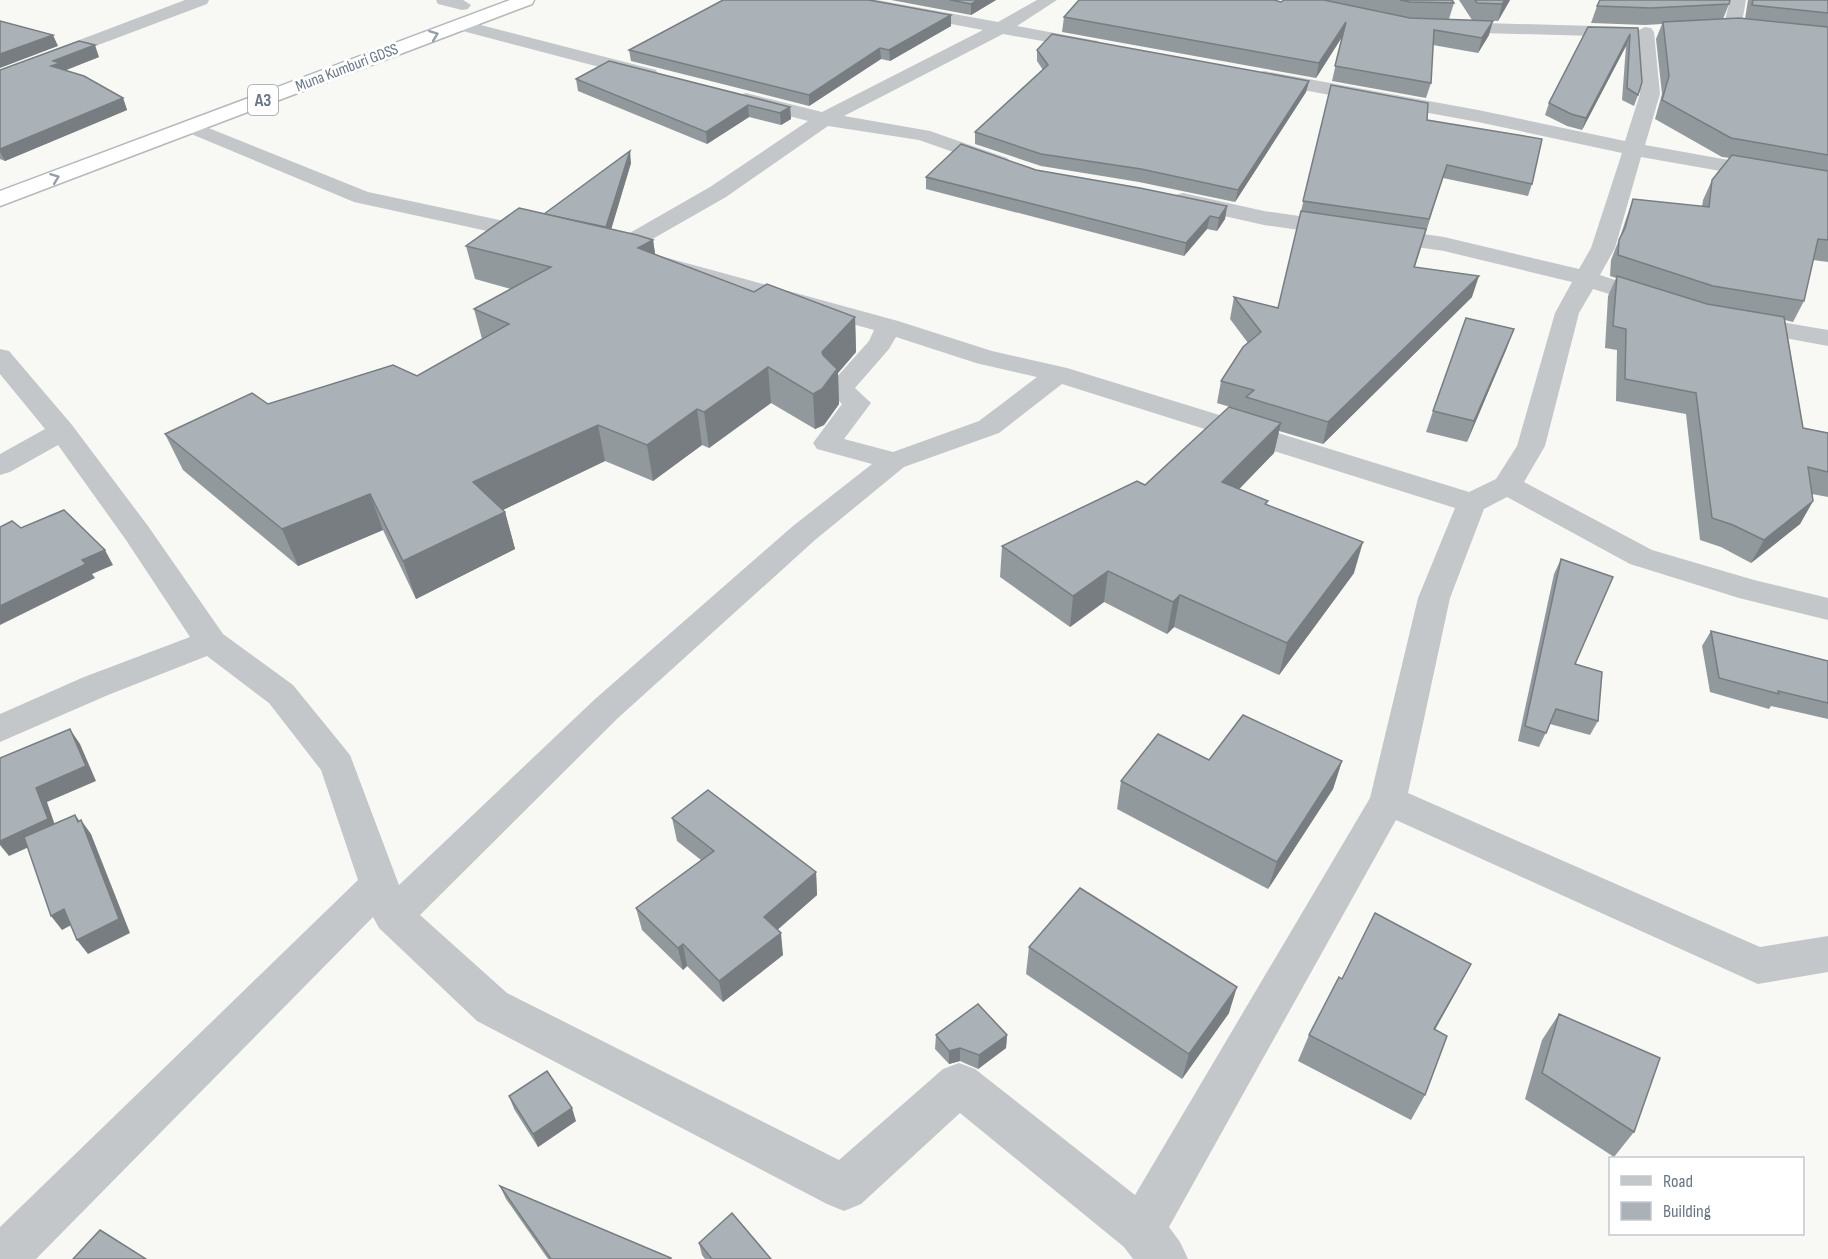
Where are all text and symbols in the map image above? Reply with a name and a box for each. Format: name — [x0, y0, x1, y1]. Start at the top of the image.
one-way arrow — [427, 30, 438, 42]
street label: Muna Kumburi GDSS — [293, 40, 401, 96]
road number: A3 — [248, 85, 278, 115]
one-way arrow — [49, 173, 60, 186]
legend — [1609, 1157, 1804, 1235]
text: Road — [1663, 1171, 1693, 1192]
text: Building — [1663, 1201, 1711, 1222]

